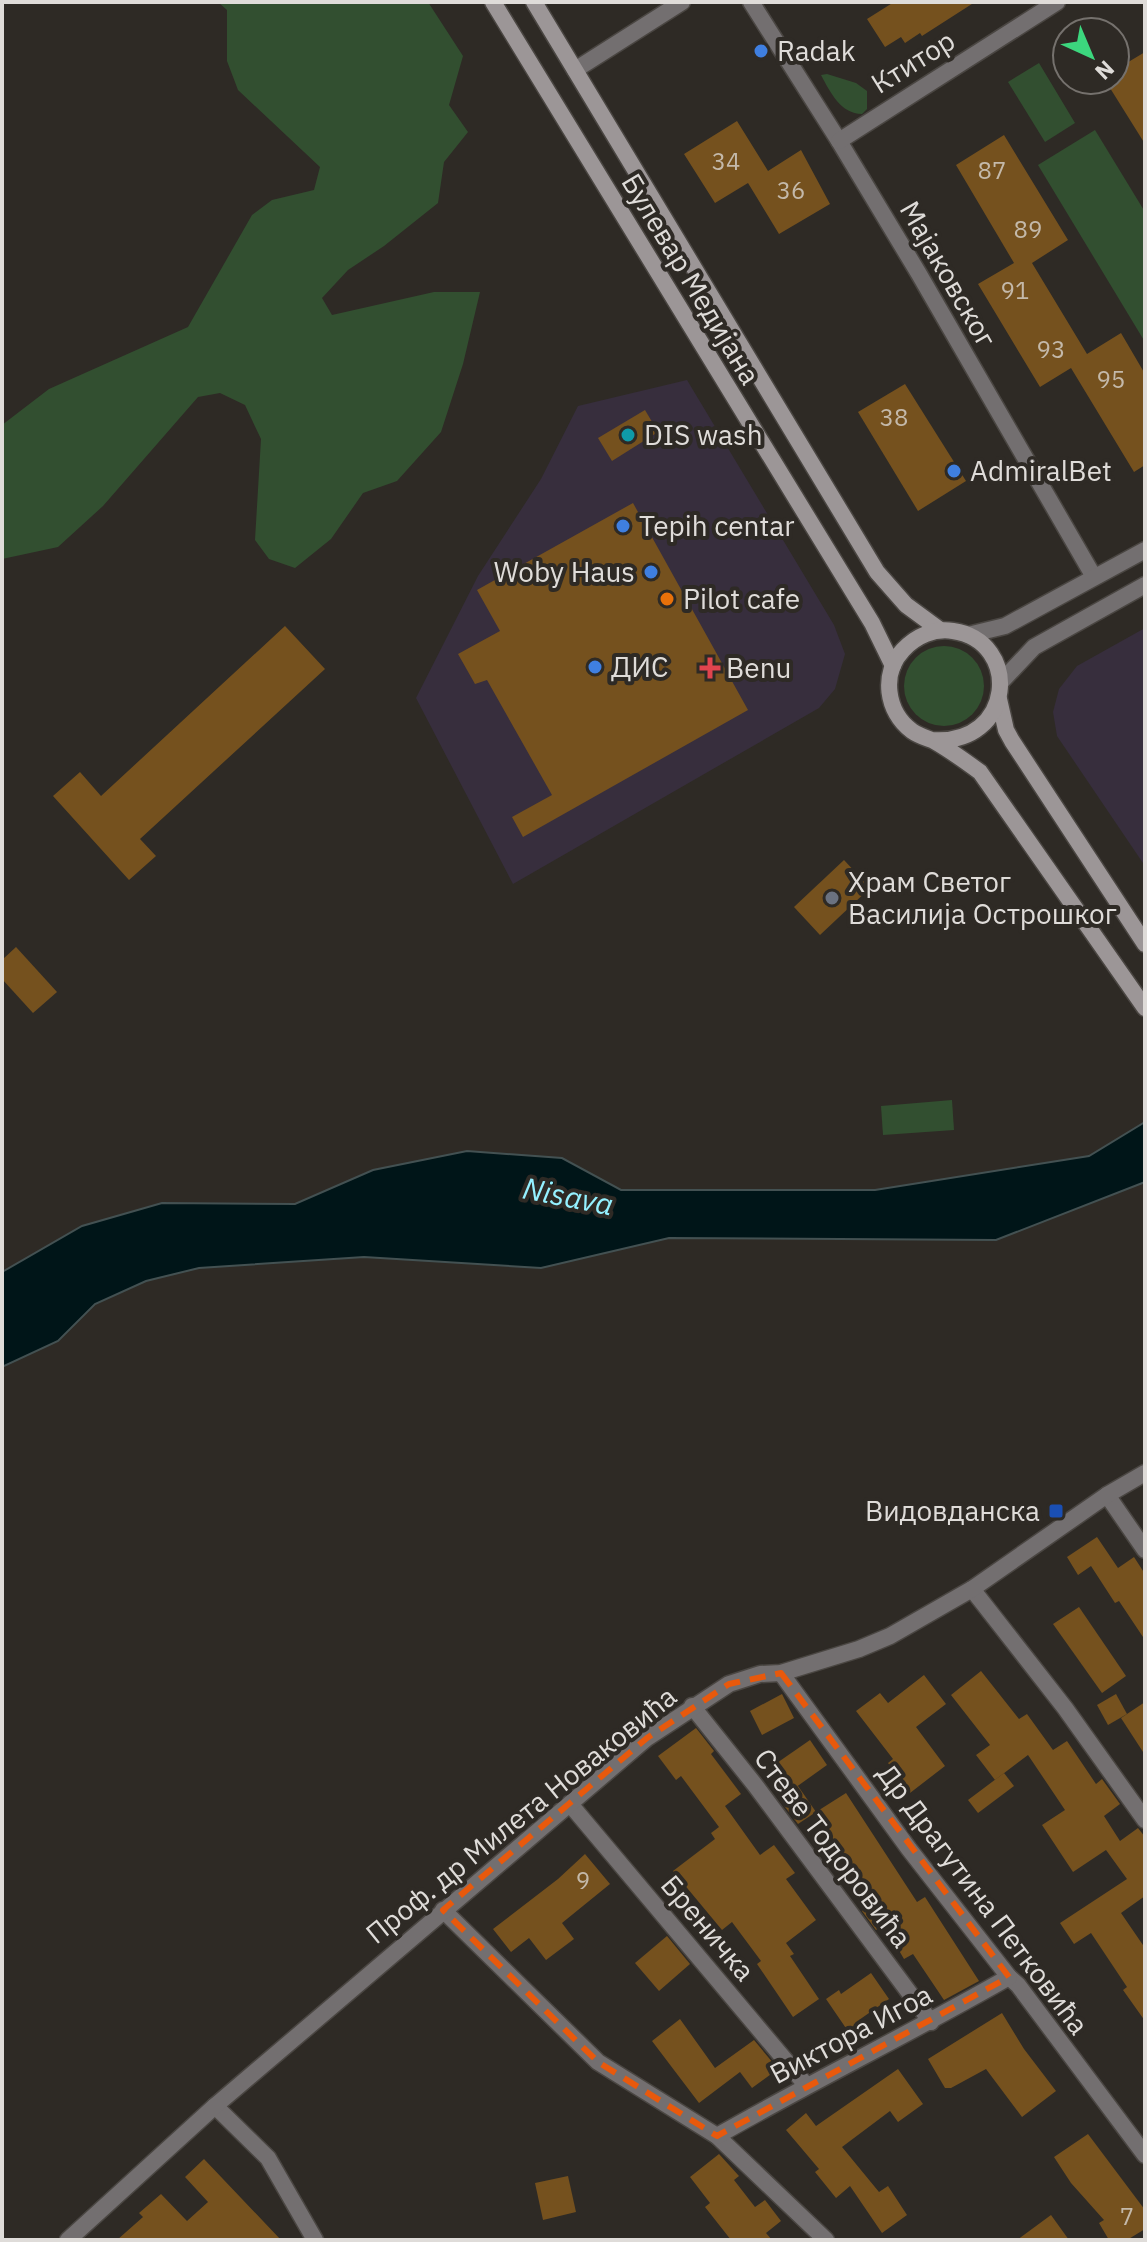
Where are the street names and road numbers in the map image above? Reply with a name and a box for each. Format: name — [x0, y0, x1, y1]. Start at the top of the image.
street label: Ктитор — [864, 22, 962, 102]
street label: Булевар Медијана — [614, 166, 769, 391]
street label: Мајаковског — [892, 194, 1005, 353]
street label: Проф. др Милета Новаковића — [358, 1678, 684, 1952]
street label: Стеве Тодоровића — [746, 1741, 921, 1955]
street label: Др Драгутина Петковића — [869, 1756, 1098, 2042]
street label: Бреничка — [653, 1867, 764, 1988]
street label: Виктора Игоа — [763, 1975, 938, 2092]

